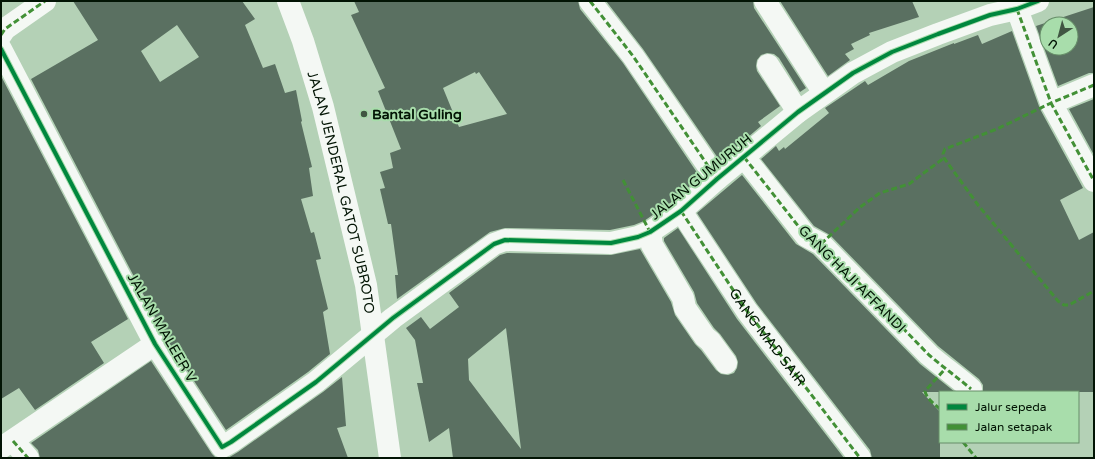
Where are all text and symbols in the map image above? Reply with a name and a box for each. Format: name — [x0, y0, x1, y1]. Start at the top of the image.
north arrow — [1039, 16, 1079, 56]
text: U — [1046, 36, 1061, 51]
street label: JALAN JENDERAL GATOT SUBROTO — [304, 69, 378, 315]
place label: Bantal Guling — [372, 106, 462, 123]
marker: Bantal Guling — [359, 109, 369, 119]
street label: JALAN GUMURUH — [646, 131, 756, 223]
street label: GANG HAJI AFFANDI — [795, 222, 909, 336]
street label: JALAN MALEER V — [124, 270, 200, 386]
street label: GANG MAD SAIR — [726, 285, 810, 389]
legend — [939, 391, 1079, 443]
text: Jalur sepeda — [975, 400, 1047, 414]
text: Jalan setapak — [975, 420, 1053, 434]

